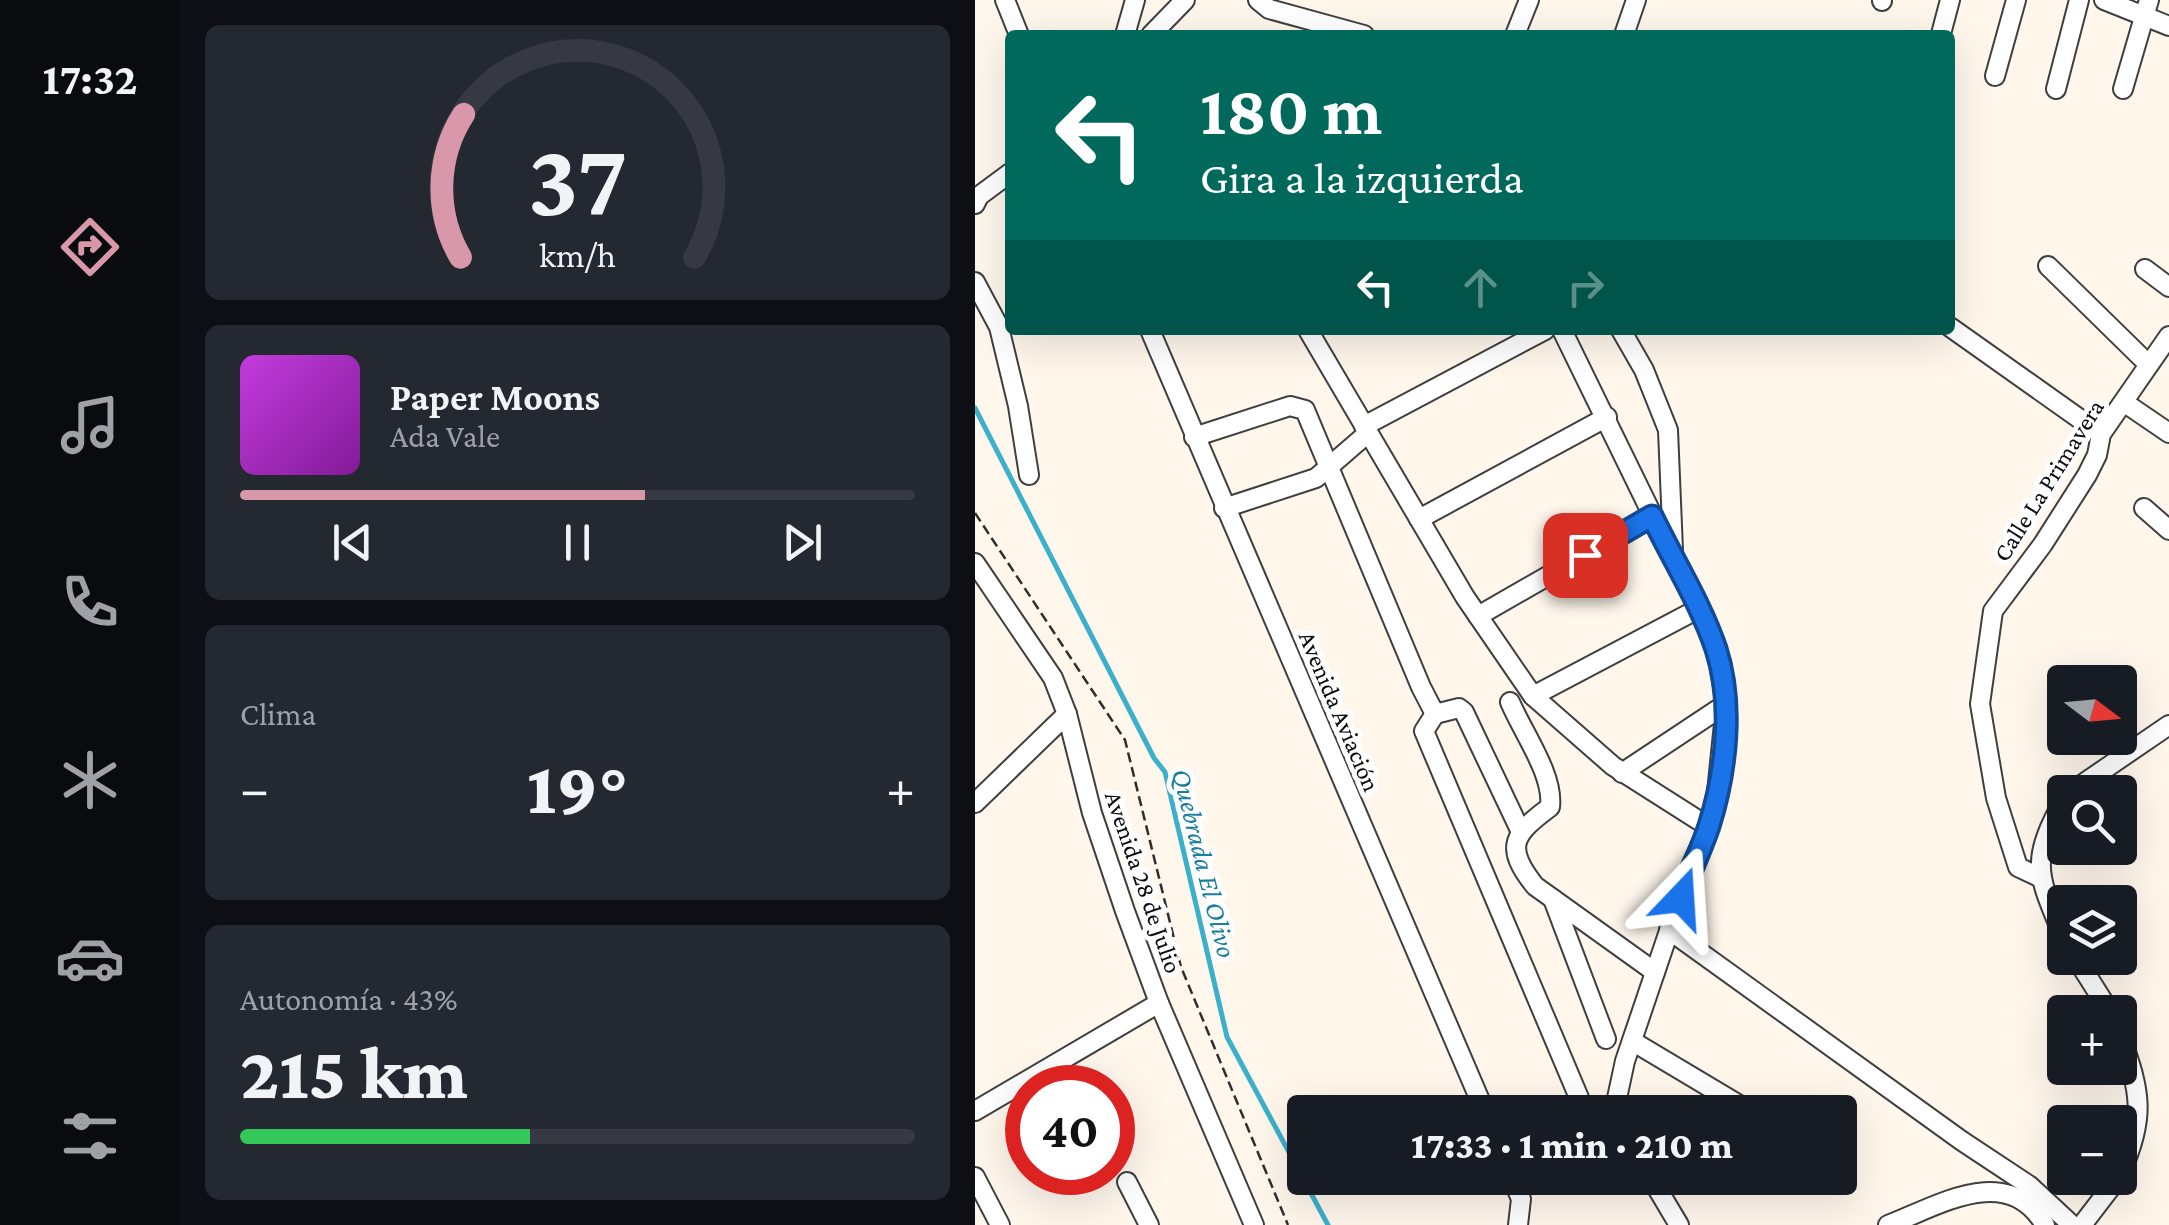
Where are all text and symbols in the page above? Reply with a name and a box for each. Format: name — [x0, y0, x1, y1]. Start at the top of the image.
text: 17:32 — [43, 54, 137, 104]
icon: left — [1035, 70, 1165, 200]
text: 180 m — [1200, 71, 1382, 149]
text: 37 — [528, 122, 627, 237]
text: Gira a la izquierda — [1200, 153, 1524, 203]
icon: directions — [55, 212, 125, 282]
text: km/h — [539, 235, 616, 275]
icon: left — [1348, 260, 1403, 315]
icon: ahead — [1453, 260, 1508, 315]
icon: right — [1558, 260, 1613, 315]
text: Paper Moons — [390, 376, 600, 418]
icon: music — [55, 390, 125, 460]
street label: Calle La Primavera — [1988, 394, 2109, 566]
text: Ada Vale — [390, 418, 500, 454]
pin — [1543, 513, 1628, 598]
icon: previous — [325, 515, 380, 570]
icon: pause — [550, 515, 605, 570]
icon: next — [775, 515, 830, 570]
icon: arrive — [1558, 528, 1613, 583]
icon: phone — [55, 567, 125, 637]
street label: Avenida Aviación — [1294, 627, 1385, 795]
north arrow — [2047, 665, 2137, 755]
map controls — [2047, 665, 2137, 1195]
text: Clima — [240, 696, 316, 732]
icon: climate — [55, 745, 125, 815]
text: 19° — [527, 746, 628, 829]
text: − — [240, 758, 269, 819]
text: + — [886, 758, 915, 819]
water label: Quebrada El Olivo — [1166, 765, 1243, 961]
button: search — [2047, 775, 2137, 865]
street label: Avenida 28 de Julio — [1099, 788, 1187, 977]
position arrow — [1629, 846, 1733, 950]
button: layers — [2047, 885, 2137, 975]
icon: car — [55, 923, 125, 993]
text: Autonomía · 43% — [240, 981, 458, 1017]
button: + — [2047, 995, 2137, 1085]
text: 215 km — [240, 1031, 468, 1114]
speed limit sign: 40 — [1005, 1065, 1135, 1195]
icon: filters — [55, 1101, 125, 1171]
button: − — [2047, 1105, 2137, 1195]
text: 17:33 · 1 min · 210 m — [1411, 1124, 1733, 1166]

